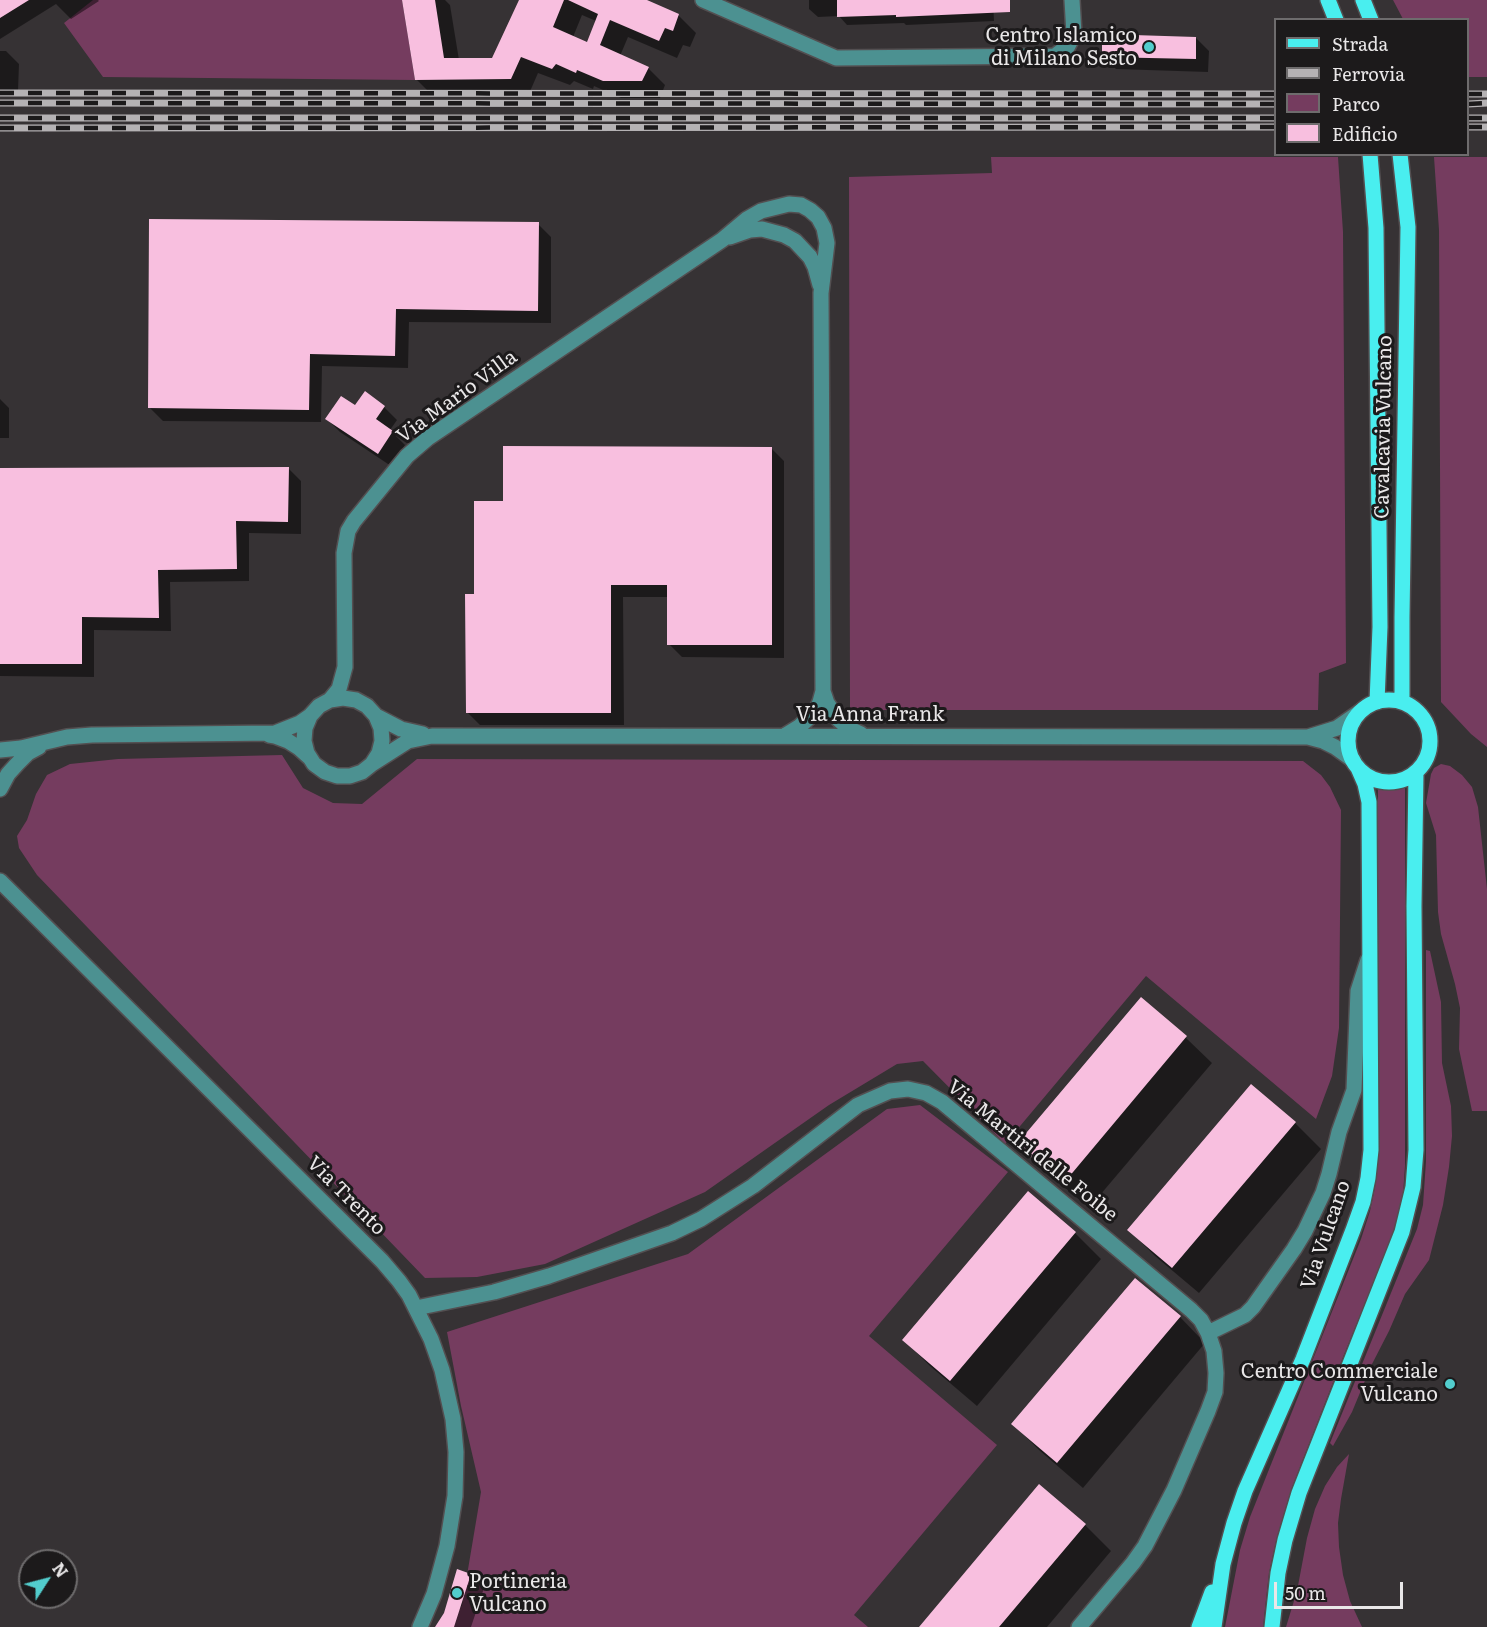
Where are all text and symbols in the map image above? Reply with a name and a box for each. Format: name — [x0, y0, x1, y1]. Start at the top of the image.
legend — [1274, 18, 1469, 156]
place label: Centro Islamico di Milano Sesto — [985, 24, 1137, 71]
text: Strada — [1332, 30, 1388, 57]
marker: Centro Islamico di Milano Sesto — [1142, 40, 1156, 54]
text: Ferrovia — [1332, 60, 1405, 87]
text: Parco — [1332, 90, 1380, 117]
text: Edificio — [1332, 120, 1398, 147]
street label: Cavalcavia Vulcano — [1370, 335, 1398, 519]
street label: Via Mario Villa — [392, 345, 522, 449]
street label: Via Anna Frank — [796, 703, 944, 727]
street label: Via Martiri delle Foibe — [942, 1075, 1122, 1227]
street label: Via Trento — [301, 1151, 391, 1241]
street label: Via Vulcano — [1296, 1177, 1356, 1293]
place label: Centro Commerciale Vulcano — [1241, 1360, 1438, 1407]
marker: Centro Commerciale Vulcano — [1443, 1377, 1457, 1391]
north arrow — [18, 1549, 78, 1609]
text: N — [47, 1557, 75, 1582]
place label: Portineria Vulcano — [469, 1570, 567, 1617]
scale bar — [1277, 1570, 1406, 1608]
text: 50 m — [1285, 1579, 1326, 1606]
marker: Portineria Vulcano — [450, 1586, 464, 1600]

